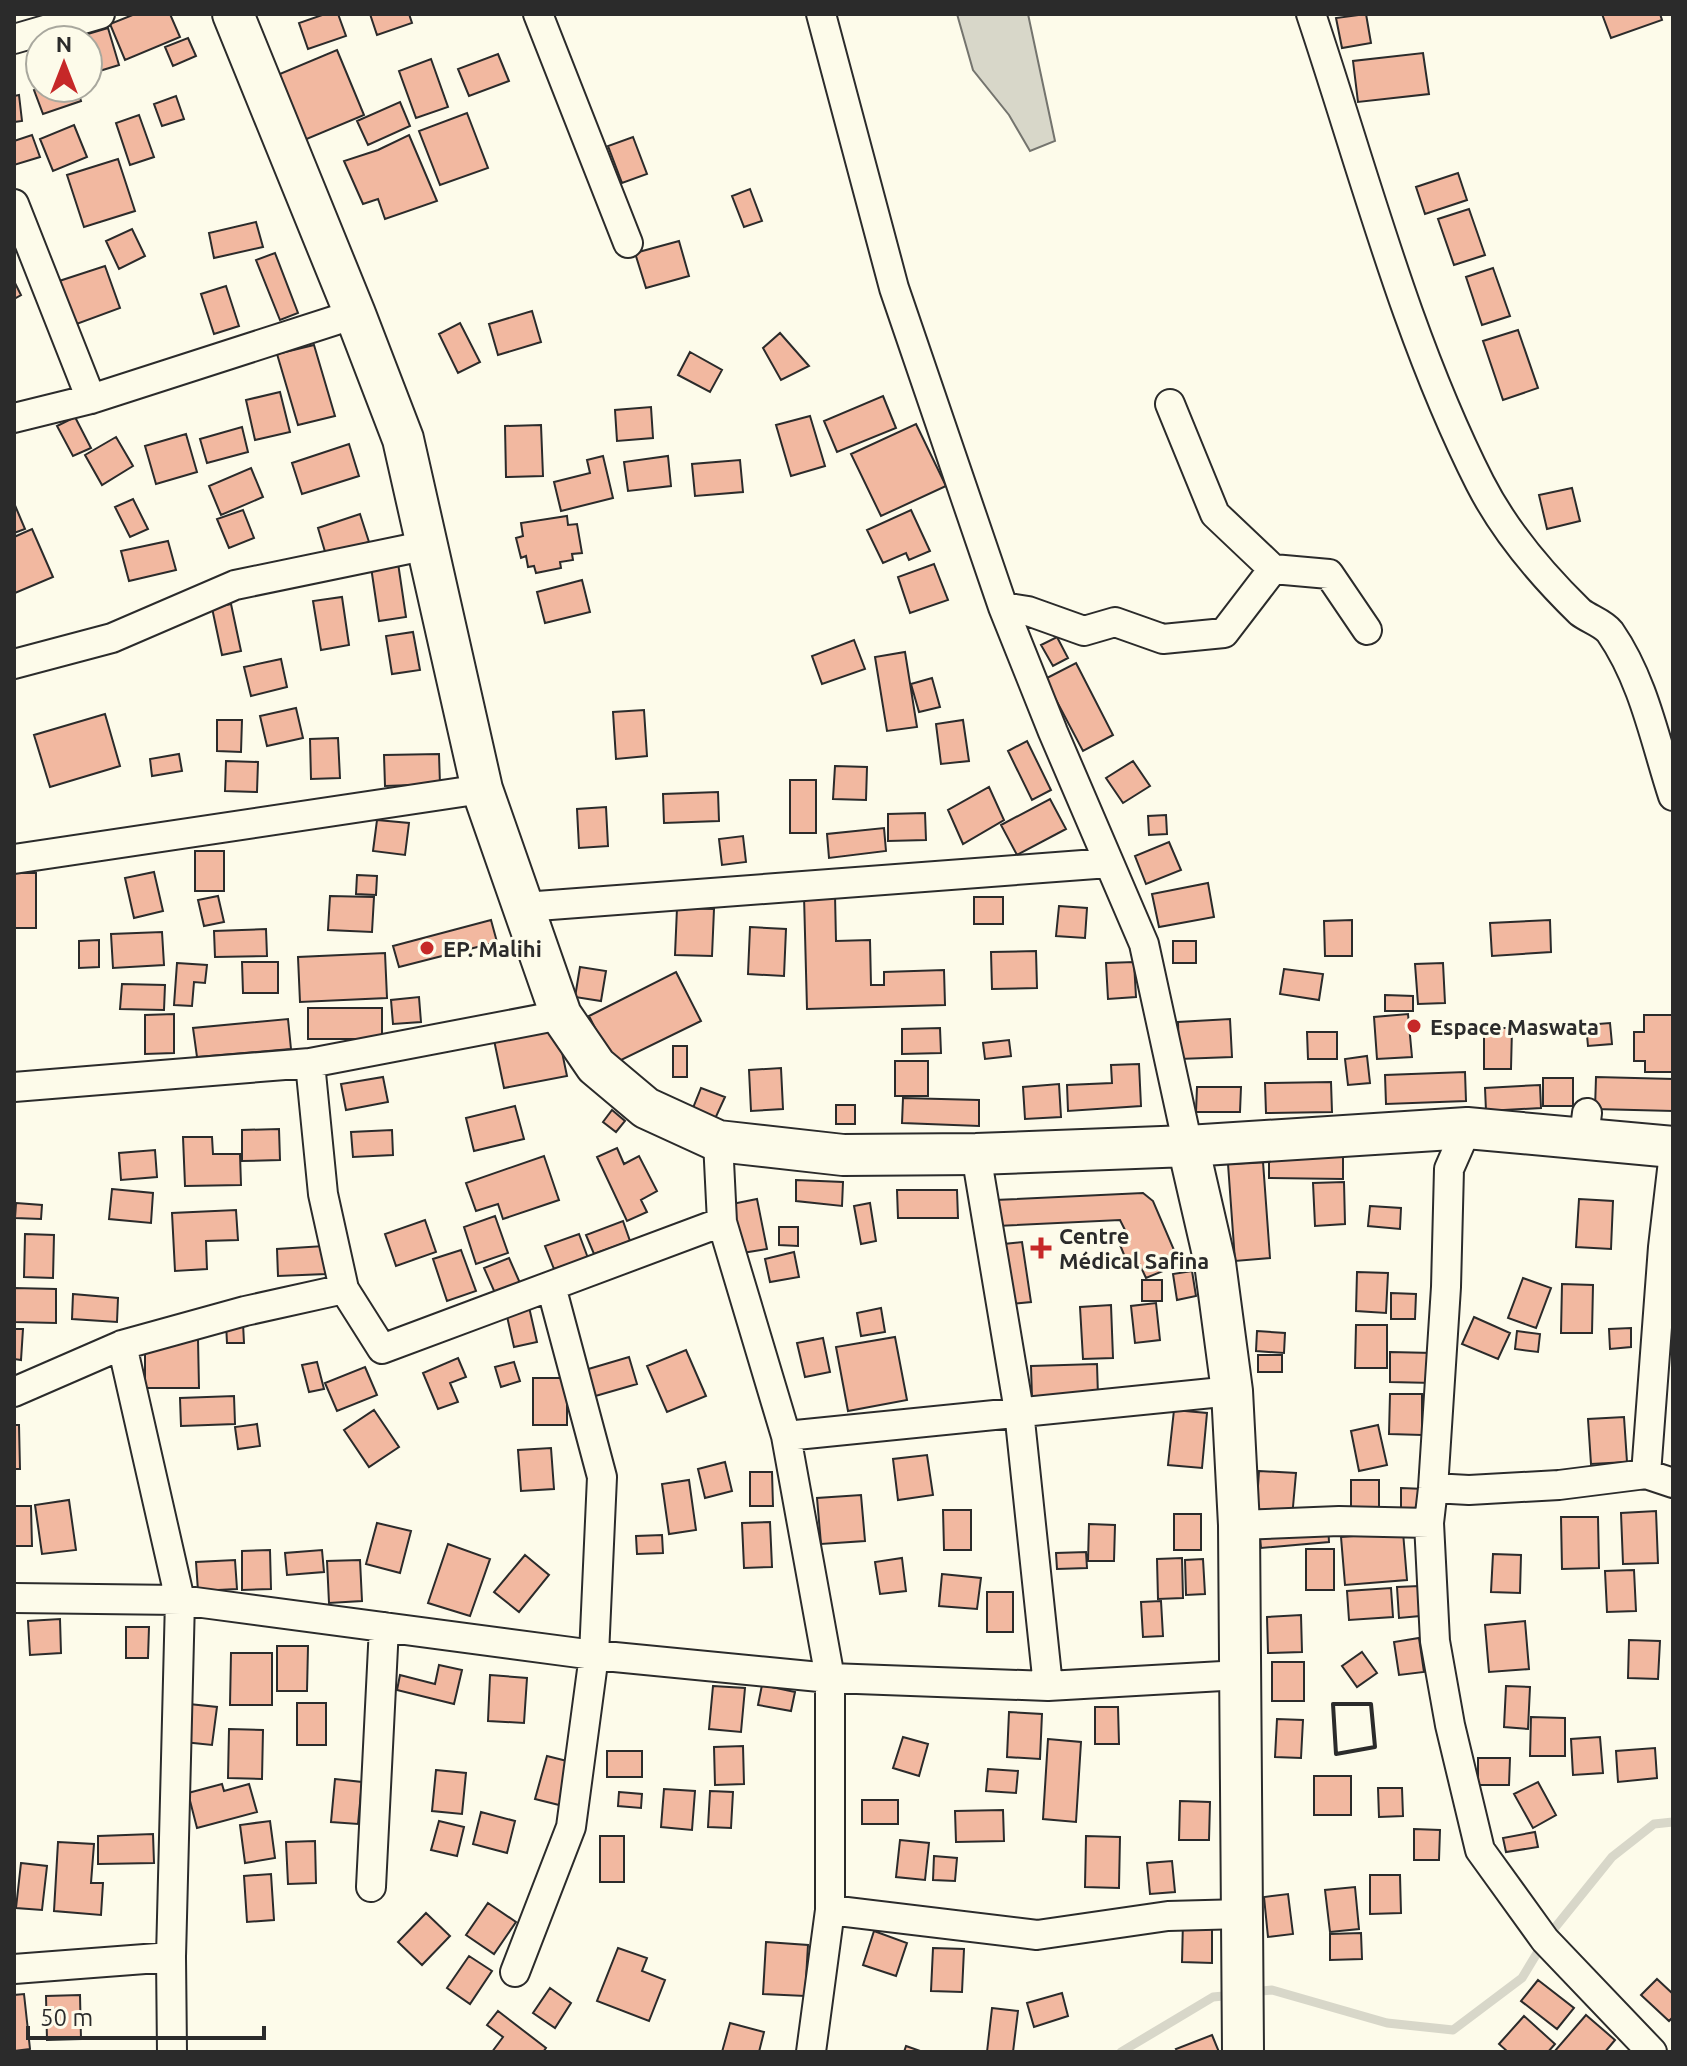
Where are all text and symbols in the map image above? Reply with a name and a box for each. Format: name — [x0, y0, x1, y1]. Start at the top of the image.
north arrow — [24, 24, 104, 104]
text: N — [56, 31, 72, 56]
place label: EP. Malihi — [443, 936, 542, 961]
marker: EP. Malihi — [418, 939, 436, 957]
place label: Espace Maswata — [1430, 1014, 1599, 1039]
marker: Espace Maswata — [1405, 1017, 1423, 1035]
place label: Centre Médical Safina — [1059, 1223, 1209, 1273]
marker: Centre Médical Safina — [1030, 1237, 1052, 1259]
scale bar — [28, 1990, 264, 2040]
text: 50 m — [40, 2004, 93, 2031]

